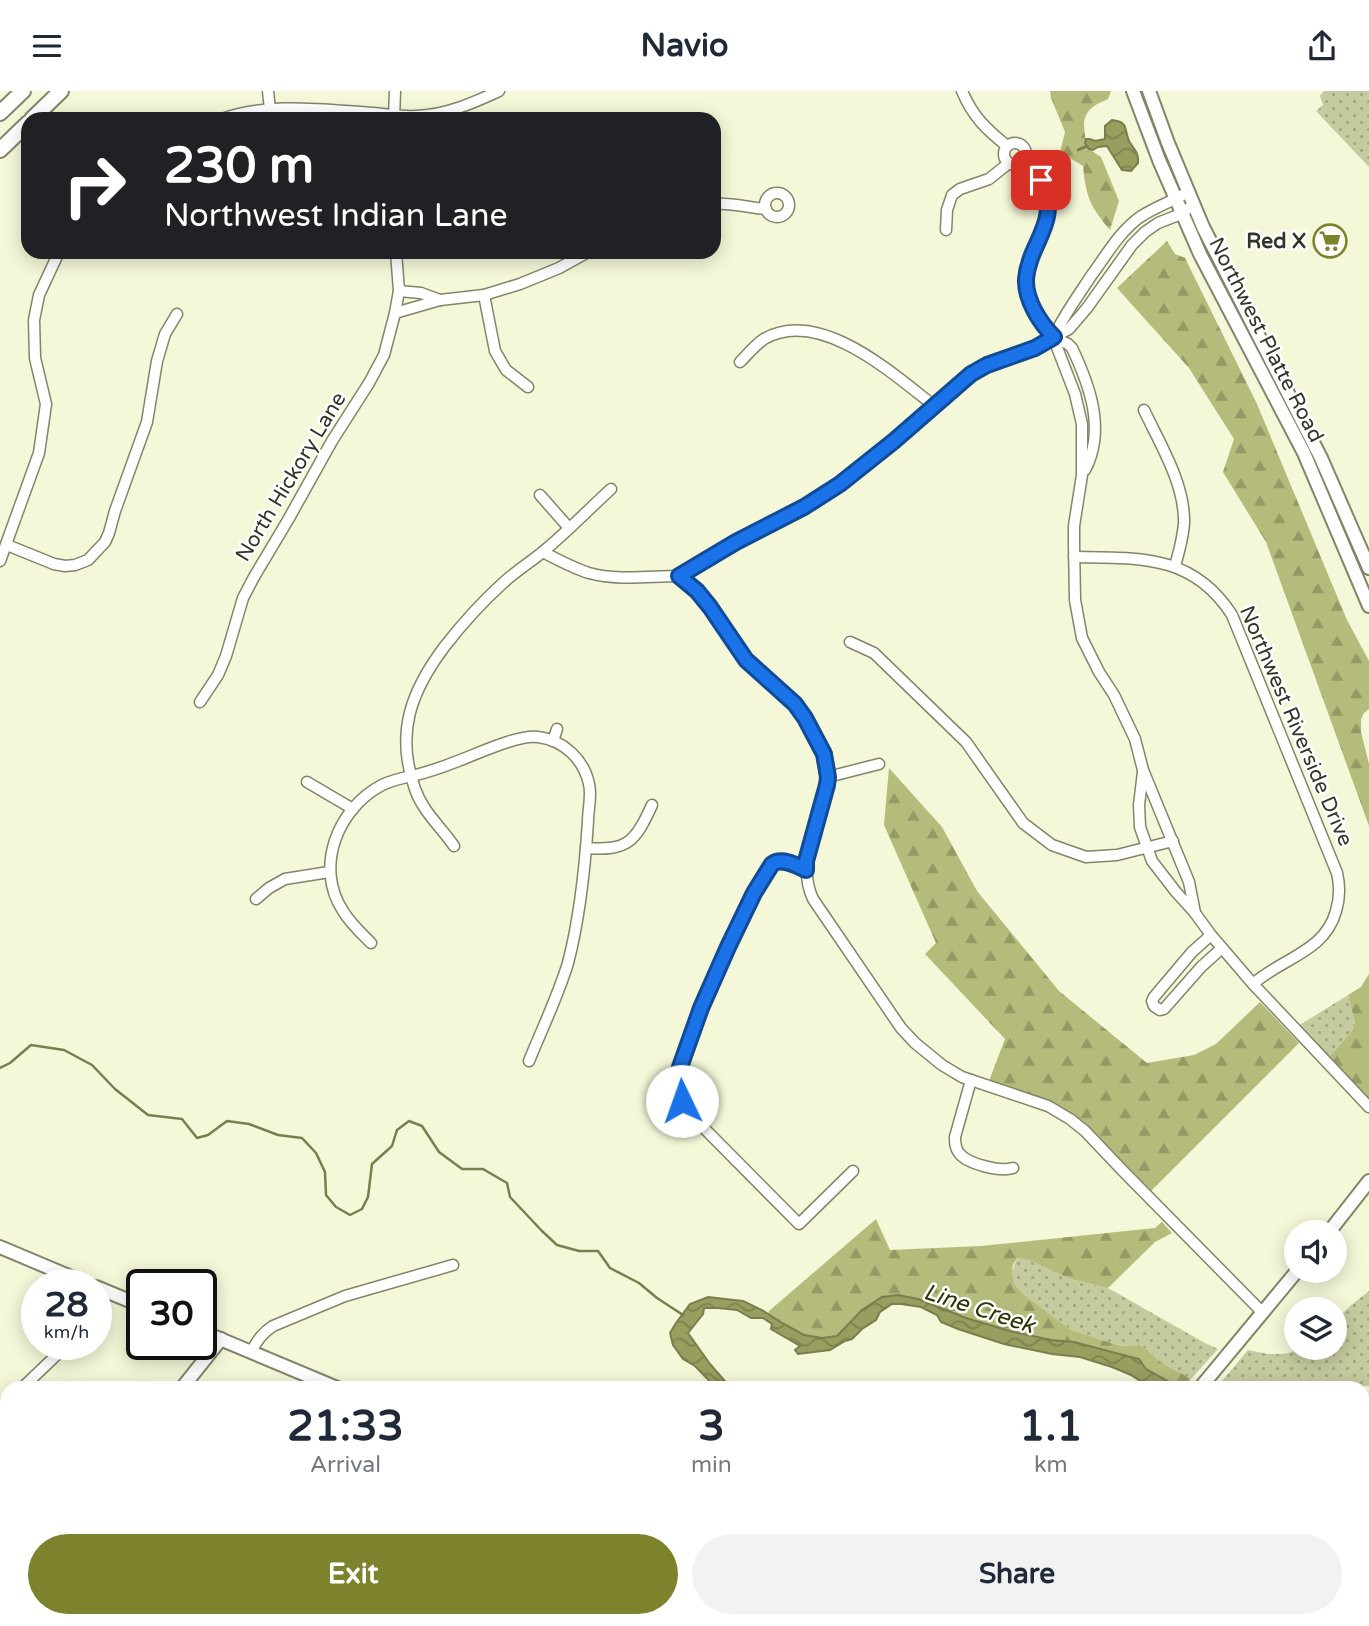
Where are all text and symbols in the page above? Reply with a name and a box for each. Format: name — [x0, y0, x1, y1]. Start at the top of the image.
icon: menu — [28, 27, 66, 65]
text: Navio — [641, 27, 728, 65]
icon: share — [1303, 27, 1341, 65]
text: 230 m — [164, 137, 314, 196]
icon: right — [49, 140, 140, 231]
pin — [1011, 150, 1071, 210]
icon: arrive — [1022, 161, 1060, 199]
text: Northwest Indian Lane — [164, 197, 508, 235]
supermarket icon: Red X — [1311, 222, 1349, 260]
place label: Red X — [1246, 229, 1306, 254]
street label: Northwest Platte Road — [1203, 233, 1329, 447]
street label: North Hickory Lane — [231, 388, 351, 566]
street label: Northwest Riverside Drive — [1234, 602, 1358, 850]
position arrow — [645, 1064, 719, 1138]
map controls — [1284, 1220, 1347, 1360]
button: sound — [1284, 1220, 1347, 1283]
speed limit sign: 30 — [126, 1269, 217, 1360]
water label: Line Creek — [920, 1278, 1039, 1341]
text: 28 — [45, 1284, 88, 1326]
button: layers — [1284, 1297, 1347, 1360]
text: km/h — [44, 1321, 89, 1343]
text: 21:33 — [287, 1401, 404, 1452]
text: 3 — [698, 1401, 725, 1452]
text: 1.1 — [1019, 1401, 1083, 1452]
text: Arrival — [310, 1451, 381, 1479]
text: min — [691, 1451, 732, 1479]
text: km — [1034, 1451, 1068, 1479]
button: Exit — [28, 1534, 678, 1614]
button: Share — [692, 1534, 1342, 1614]

